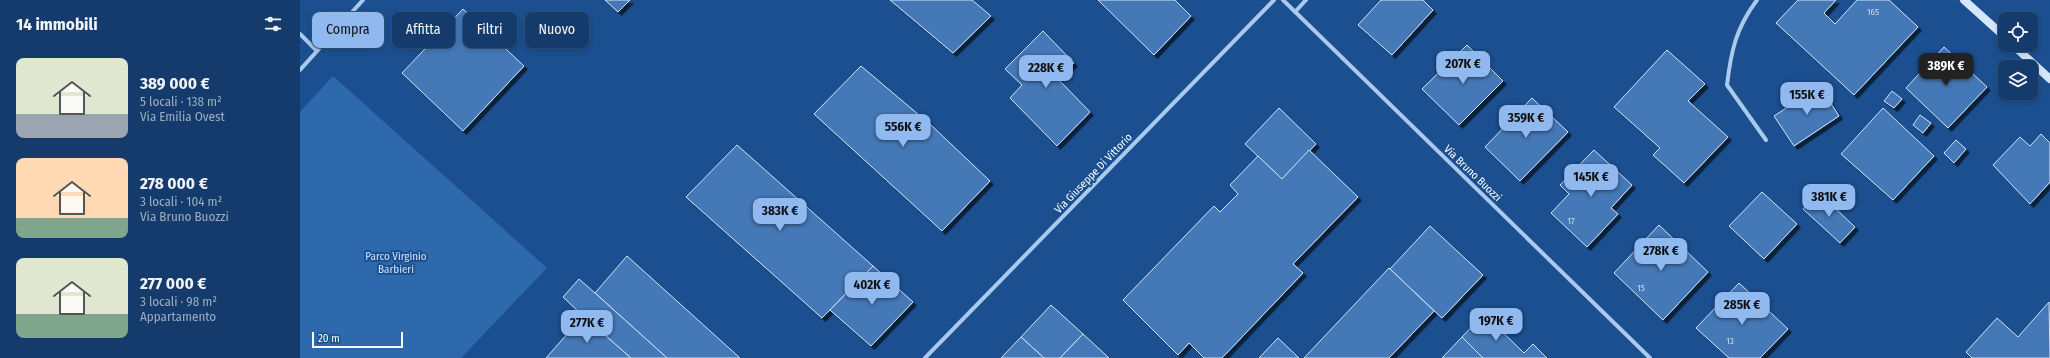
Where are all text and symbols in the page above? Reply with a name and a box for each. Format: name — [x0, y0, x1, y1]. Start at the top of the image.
house number: 165 — [1867, 7, 1879, 17]
chip: Compra — [312, 12, 384, 48]
chip: Affitta — [392, 12, 455, 48]
chip: Filtri — [463, 12, 517, 48]
chip: Nuovo — [525, 12, 589, 48]
map controls — [1998, 12, 2038, 100]
button: locate — [1998, 12, 2038, 52]
icon: filters — [262, 13, 284, 35]
text: 14 immobili — [16, 14, 98, 35]
pin: 207K € — [1430, 51, 1496, 85]
pin: 389K € — [1913, 53, 1979, 87]
pin: 228K € — [1013, 55, 1079, 89]
text: 207K € — [1445, 56, 1481, 71]
text: 389K € — [1928, 58, 1964, 73]
text: 228K € — [1028, 60, 1064, 75]
button: layers — [1998, 60, 2038, 100]
text: 389 000 € — [140, 73, 210, 94]
icon: home — [48, 74, 96, 122]
pin: 155K € — [1774, 82, 1840, 116]
text: 155K € — [1789, 87, 1825, 102]
text: 5 locali · 138 m² — [140, 94, 222, 109]
pin: 359K € — [1493, 105, 1559, 139]
text: Via Emilia Ovest — [140, 109, 225, 124]
text: 359K € — [1508, 110, 1544, 125]
pin: 556K € — [870, 114, 936, 148]
text: 556K € — [885, 119, 921, 134]
street label: Via Giuseppe Di Vittorio — [1052, 130, 1135, 216]
street label: Via Bruno Buozzi — [1441, 143, 1504, 204]
pin: 145K € — [1558, 164, 1624, 198]
text: 145K € — [1573, 169, 1609, 184]
text: 278 000 € — [140, 173, 208, 194]
icon: home — [48, 174, 96, 222]
pin: 381K € — [1796, 184, 1862, 218]
text: 381K € — [1811, 189, 1847, 204]
text: 3 locali · 104 m² — [140, 194, 222, 209]
pin: 383K € — [747, 198, 813, 232]
text: 383K € — [762, 203, 798, 218]
text: Via Bruno Buozzi — [140, 209, 229, 224]
house number: 17 — [1567, 216, 1575, 226]
pin: 278K € — [1628, 238, 1694, 272]
text: 278K € — [1643, 243, 1679, 258]
park label: Parco Virginio Barbieri — [365, 250, 427, 276]
pin: 402K € — [839, 272, 905, 306]
text: 277 000 € — [140, 273, 206, 294]
icon: home — [48, 274, 96, 322]
text: 402K € — [854, 277, 890, 292]
house number: 15 — [1637, 283, 1645, 293]
pin: 285K € — [1709, 292, 1775, 326]
text: 3 locali · 98 m² — [140, 294, 217, 309]
text: 285K € — [1724, 297, 1760, 312]
pin: 197K € — [1463, 308, 1529, 342]
text: Appartamento — [140, 309, 216, 324]
pin: 277K € — [554, 310, 620, 344]
text: 197K € — [1479, 313, 1513, 328]
text: 277K € — [570, 315, 604, 330]
scale bar — [312, 330, 403, 349]
text: 20 m — [318, 332, 340, 345]
house number: 13 — [1726, 336, 1734, 346]

